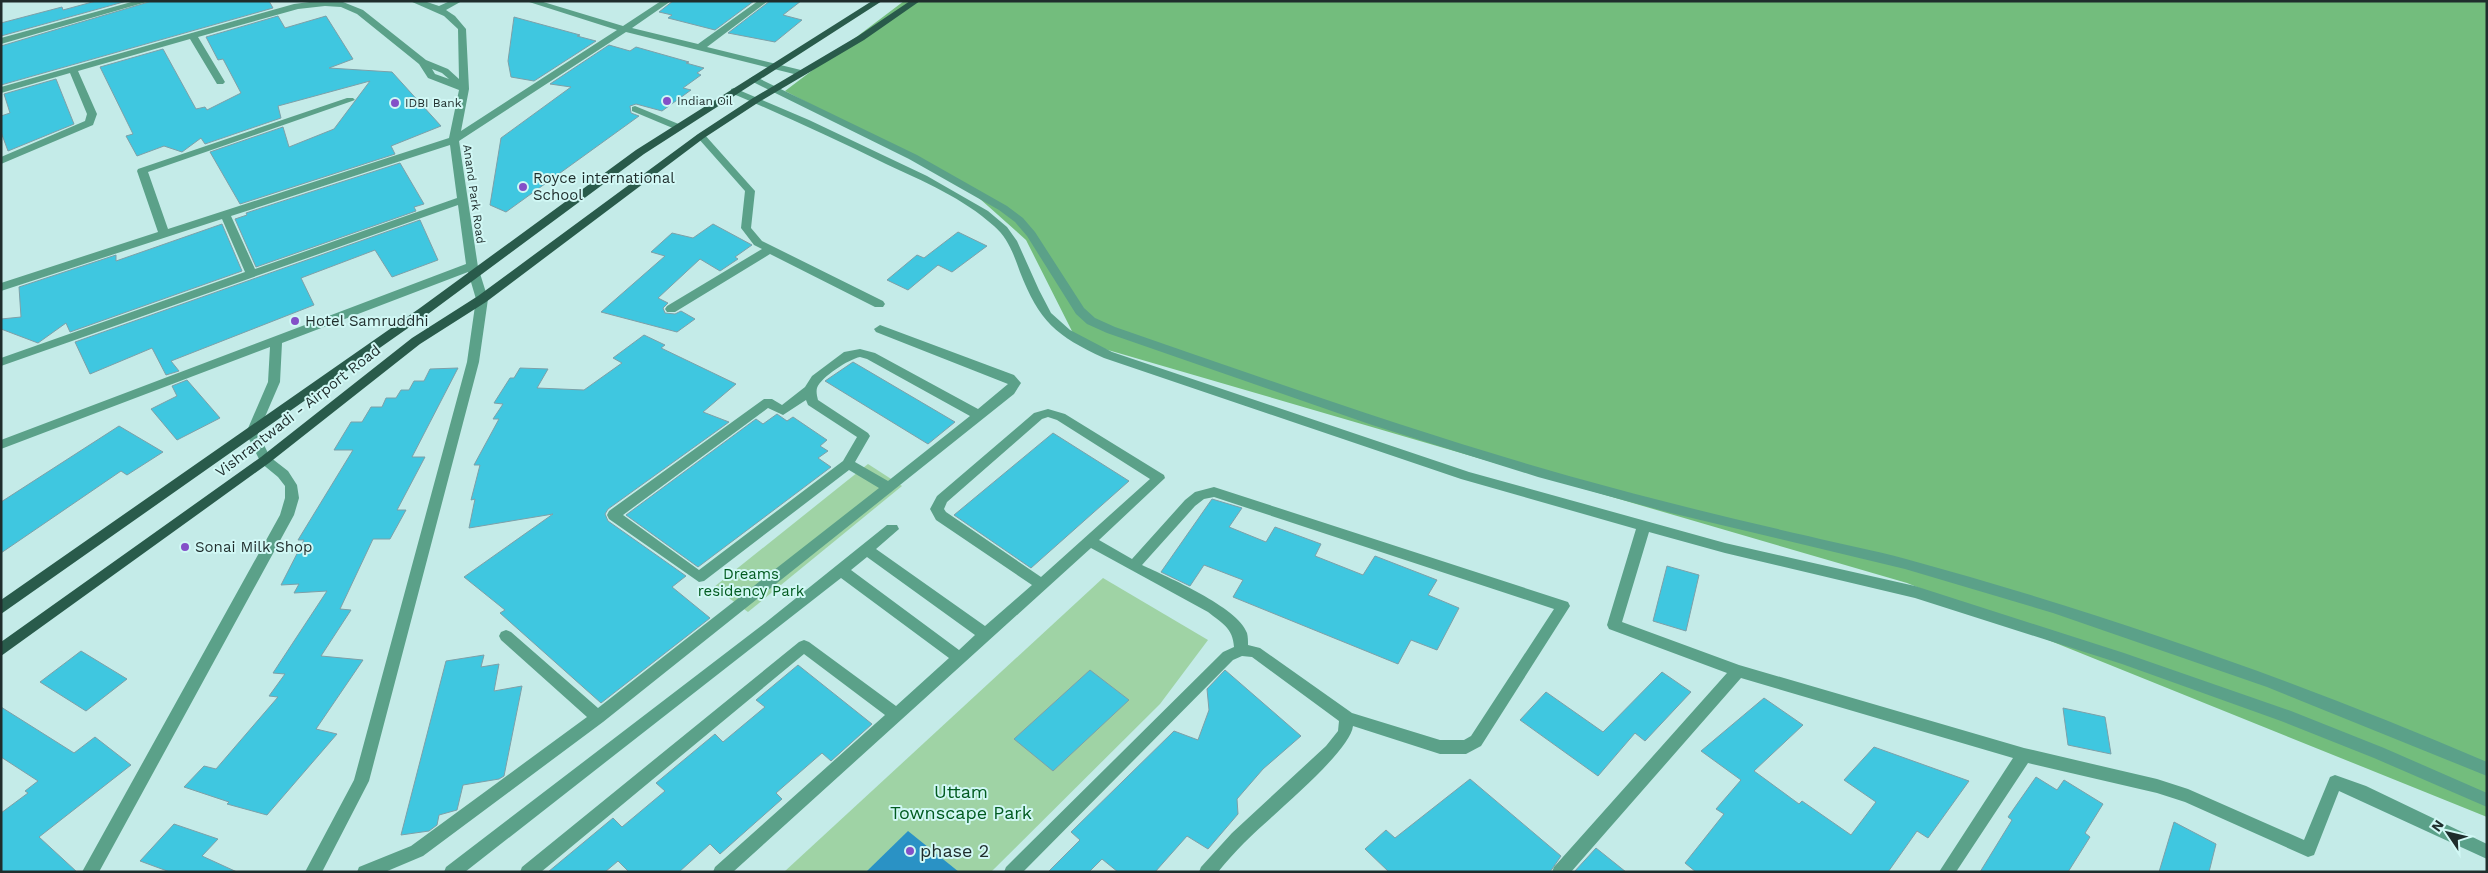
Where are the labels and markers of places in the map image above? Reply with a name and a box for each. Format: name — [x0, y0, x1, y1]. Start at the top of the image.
place label: Indian Oil — [677, 94, 733, 108]
marker: Indian Oil — [661, 95, 673, 107]
place label: IDBI Bank — [405, 96, 462, 110]
marker: IDBI Bank — [389, 97, 401, 109]
place label: Royce international School — [533, 169, 675, 204]
marker: Royce international School — [517, 181, 529, 193]
place label: Hotel Samruddhi — [305, 312, 429, 330]
marker: Hotel Samruddhi — [289, 315, 301, 327]
place label: Sonai Milk Shop — [195, 538, 312, 556]
marker: Sonai Milk Shop — [179, 541, 191, 553]
place label: phase 2 — [920, 840, 989, 861]
marker: phase 2 — [904, 845, 916, 857]

